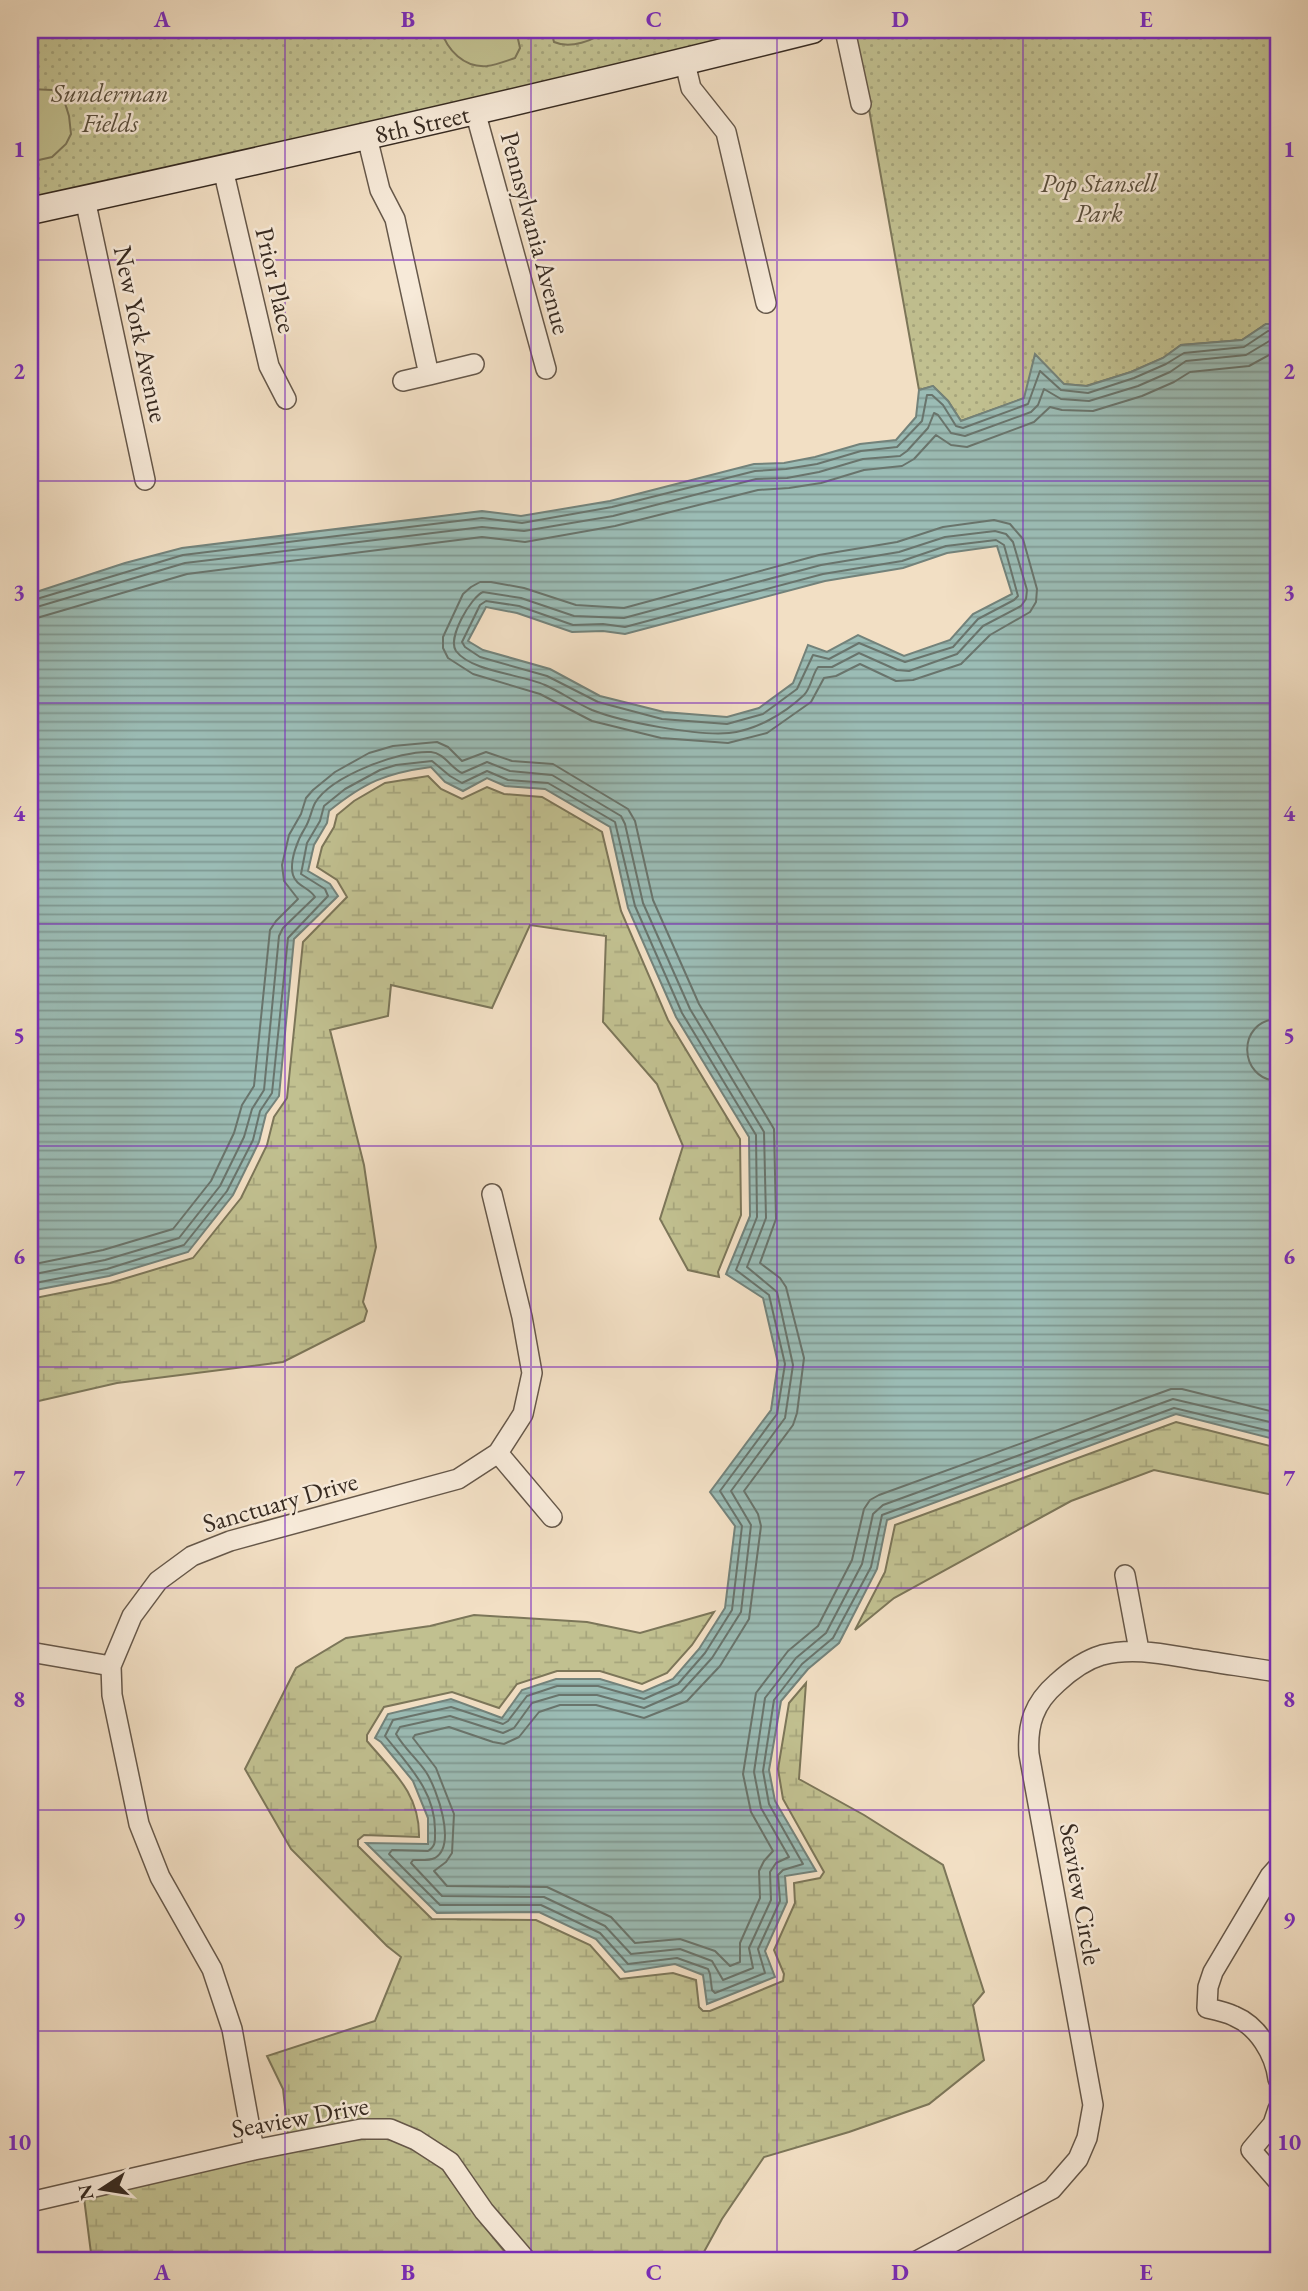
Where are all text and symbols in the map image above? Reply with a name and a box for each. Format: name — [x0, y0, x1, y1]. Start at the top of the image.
text: A — [153, 4, 171, 34]
text: B — [401, 4, 415, 34]
text: C — [646, 4, 662, 34]
text: D — [891, 4, 909, 34]
text: E — [1139, 4, 1153, 34]
park label: Sunderman Fields — [50, 76, 169, 140]
street label: 8th Street — [371, 97, 473, 151]
street label: Pennsylvania Avenue — [493, 128, 579, 338]
text: 1 — [13, 134, 25, 164]
text: 1 — [1283, 134, 1295, 164]
park label: Pop Stansell Park — [1041, 166, 1158, 230]
street label: Prior Place — [247, 224, 305, 336]
street label: New York Avenue — [106, 243, 176, 425]
text: 2 — [13, 356, 25, 386]
text: 2 — [1283, 356, 1295, 386]
text: 3 — [13, 577, 25, 607]
text: 3 — [1283, 577, 1295, 607]
text: 4 — [13, 798, 26, 828]
text: 4 — [1283, 798, 1296, 828]
text: 5 — [13, 1020, 25, 1050]
text: 5 — [1283, 1020, 1295, 1050]
text: 6 — [13, 1241, 25, 1271]
text: 6 — [1283, 1241, 1295, 1271]
text: 7 — [13, 1463, 26, 1493]
text: 7 — [1283, 1463, 1296, 1493]
street label: Sanctuary Drive — [198, 1464, 362, 1540]
text: 8 — [13, 1684, 25, 1714]
text: 8 — [1283, 1684, 1295, 1714]
street label: Seaview Circle — [1052, 1820, 1110, 1968]
text: 9 — [13, 1905, 25, 1935]
text: 9 — [1283, 1905, 1295, 1935]
street label: Seaview Drive — [229, 2088, 371, 2146]
text: 10 — [7, 2127, 31, 2157]
text: 10 — [1277, 2127, 1301, 2157]
north arrow — [66, 2154, 136, 2224]
text: N — [72, 2182, 100, 2203]
text: A — [153, 2257, 171, 2287]
text: B — [401, 2257, 415, 2287]
text: C — [646, 2257, 662, 2287]
text: D — [891, 2257, 909, 2287]
text: E — [1139, 2257, 1153, 2287]

